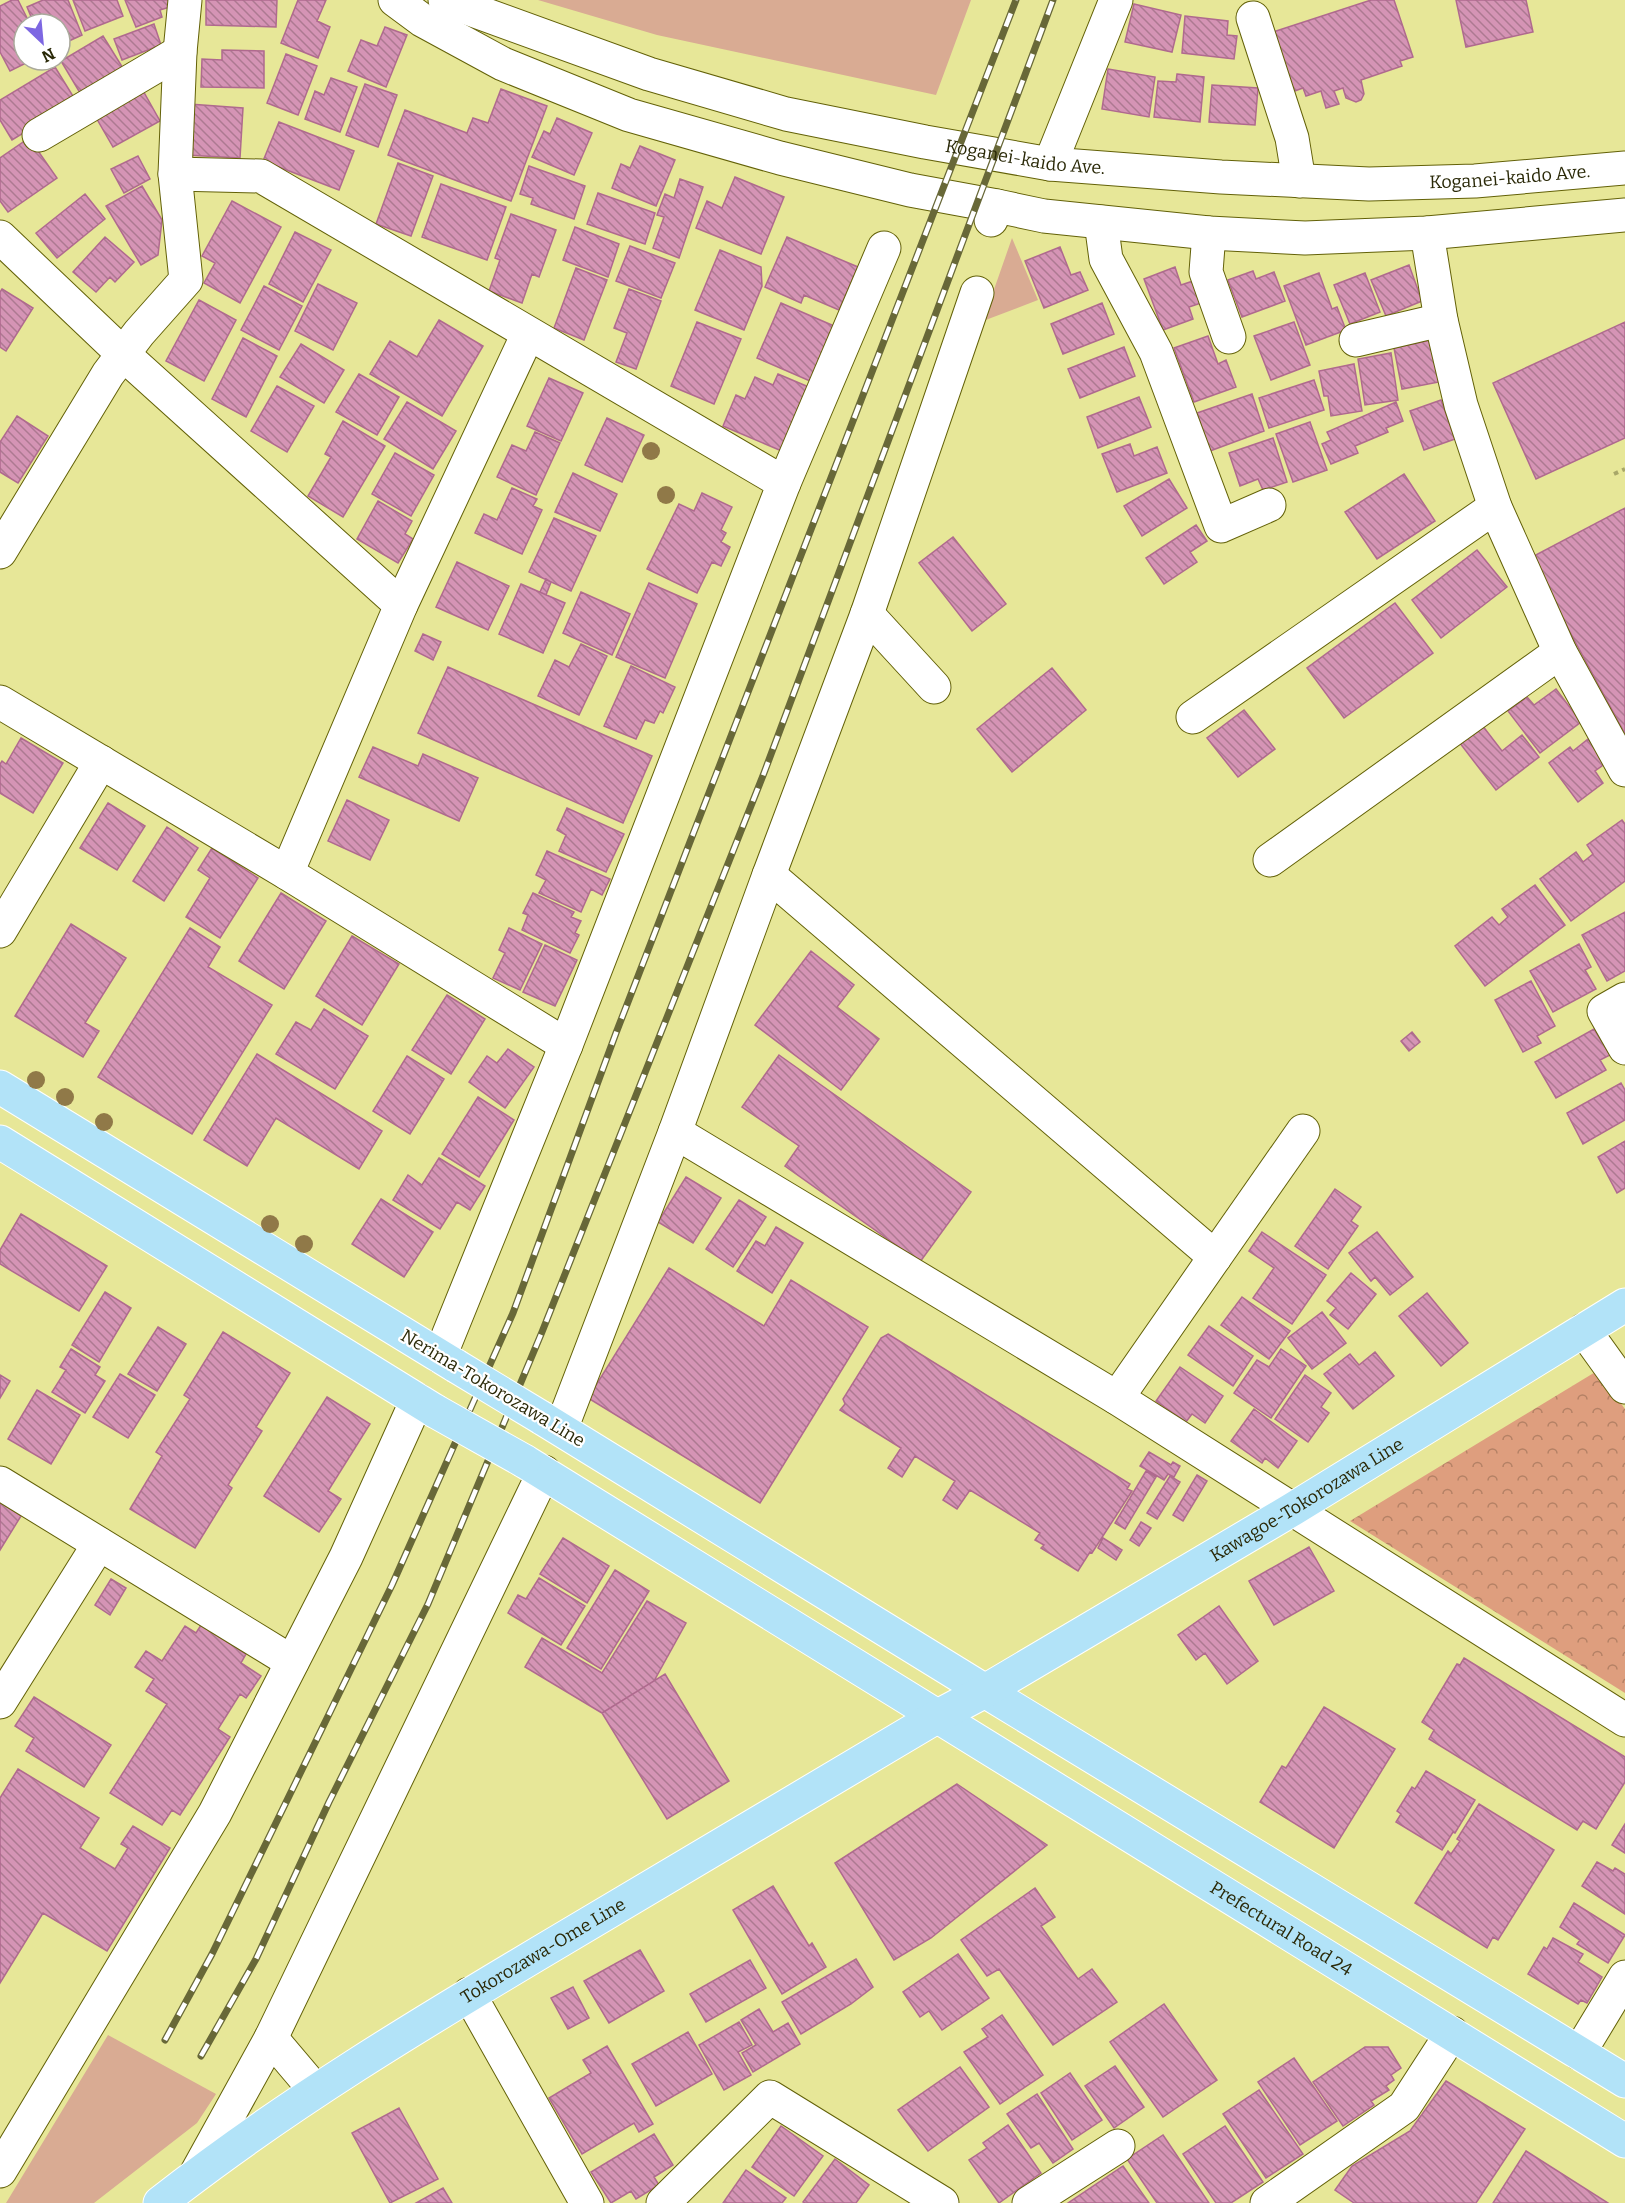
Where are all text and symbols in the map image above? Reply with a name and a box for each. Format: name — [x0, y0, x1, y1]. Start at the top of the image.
north arrow — [12, 12, 72, 72]
text: N — [39, 44, 58, 66]
street label: Koganei-kaido Ave. — [944, 135, 1106, 179]
street label: Koganei-kaido Ave. — [1429, 160, 1591, 193]
street label: Nerima-Tokorozawa Line — [397, 1324, 589, 1452]
street label: Kawagoe-Tokorozawa Line — [1206, 1433, 1408, 1567]
street label: Prefectural Road 24 — [1206, 1876, 1357, 1981]
street label: Tokorozawa-Ome Line — [457, 1893, 630, 2008]

